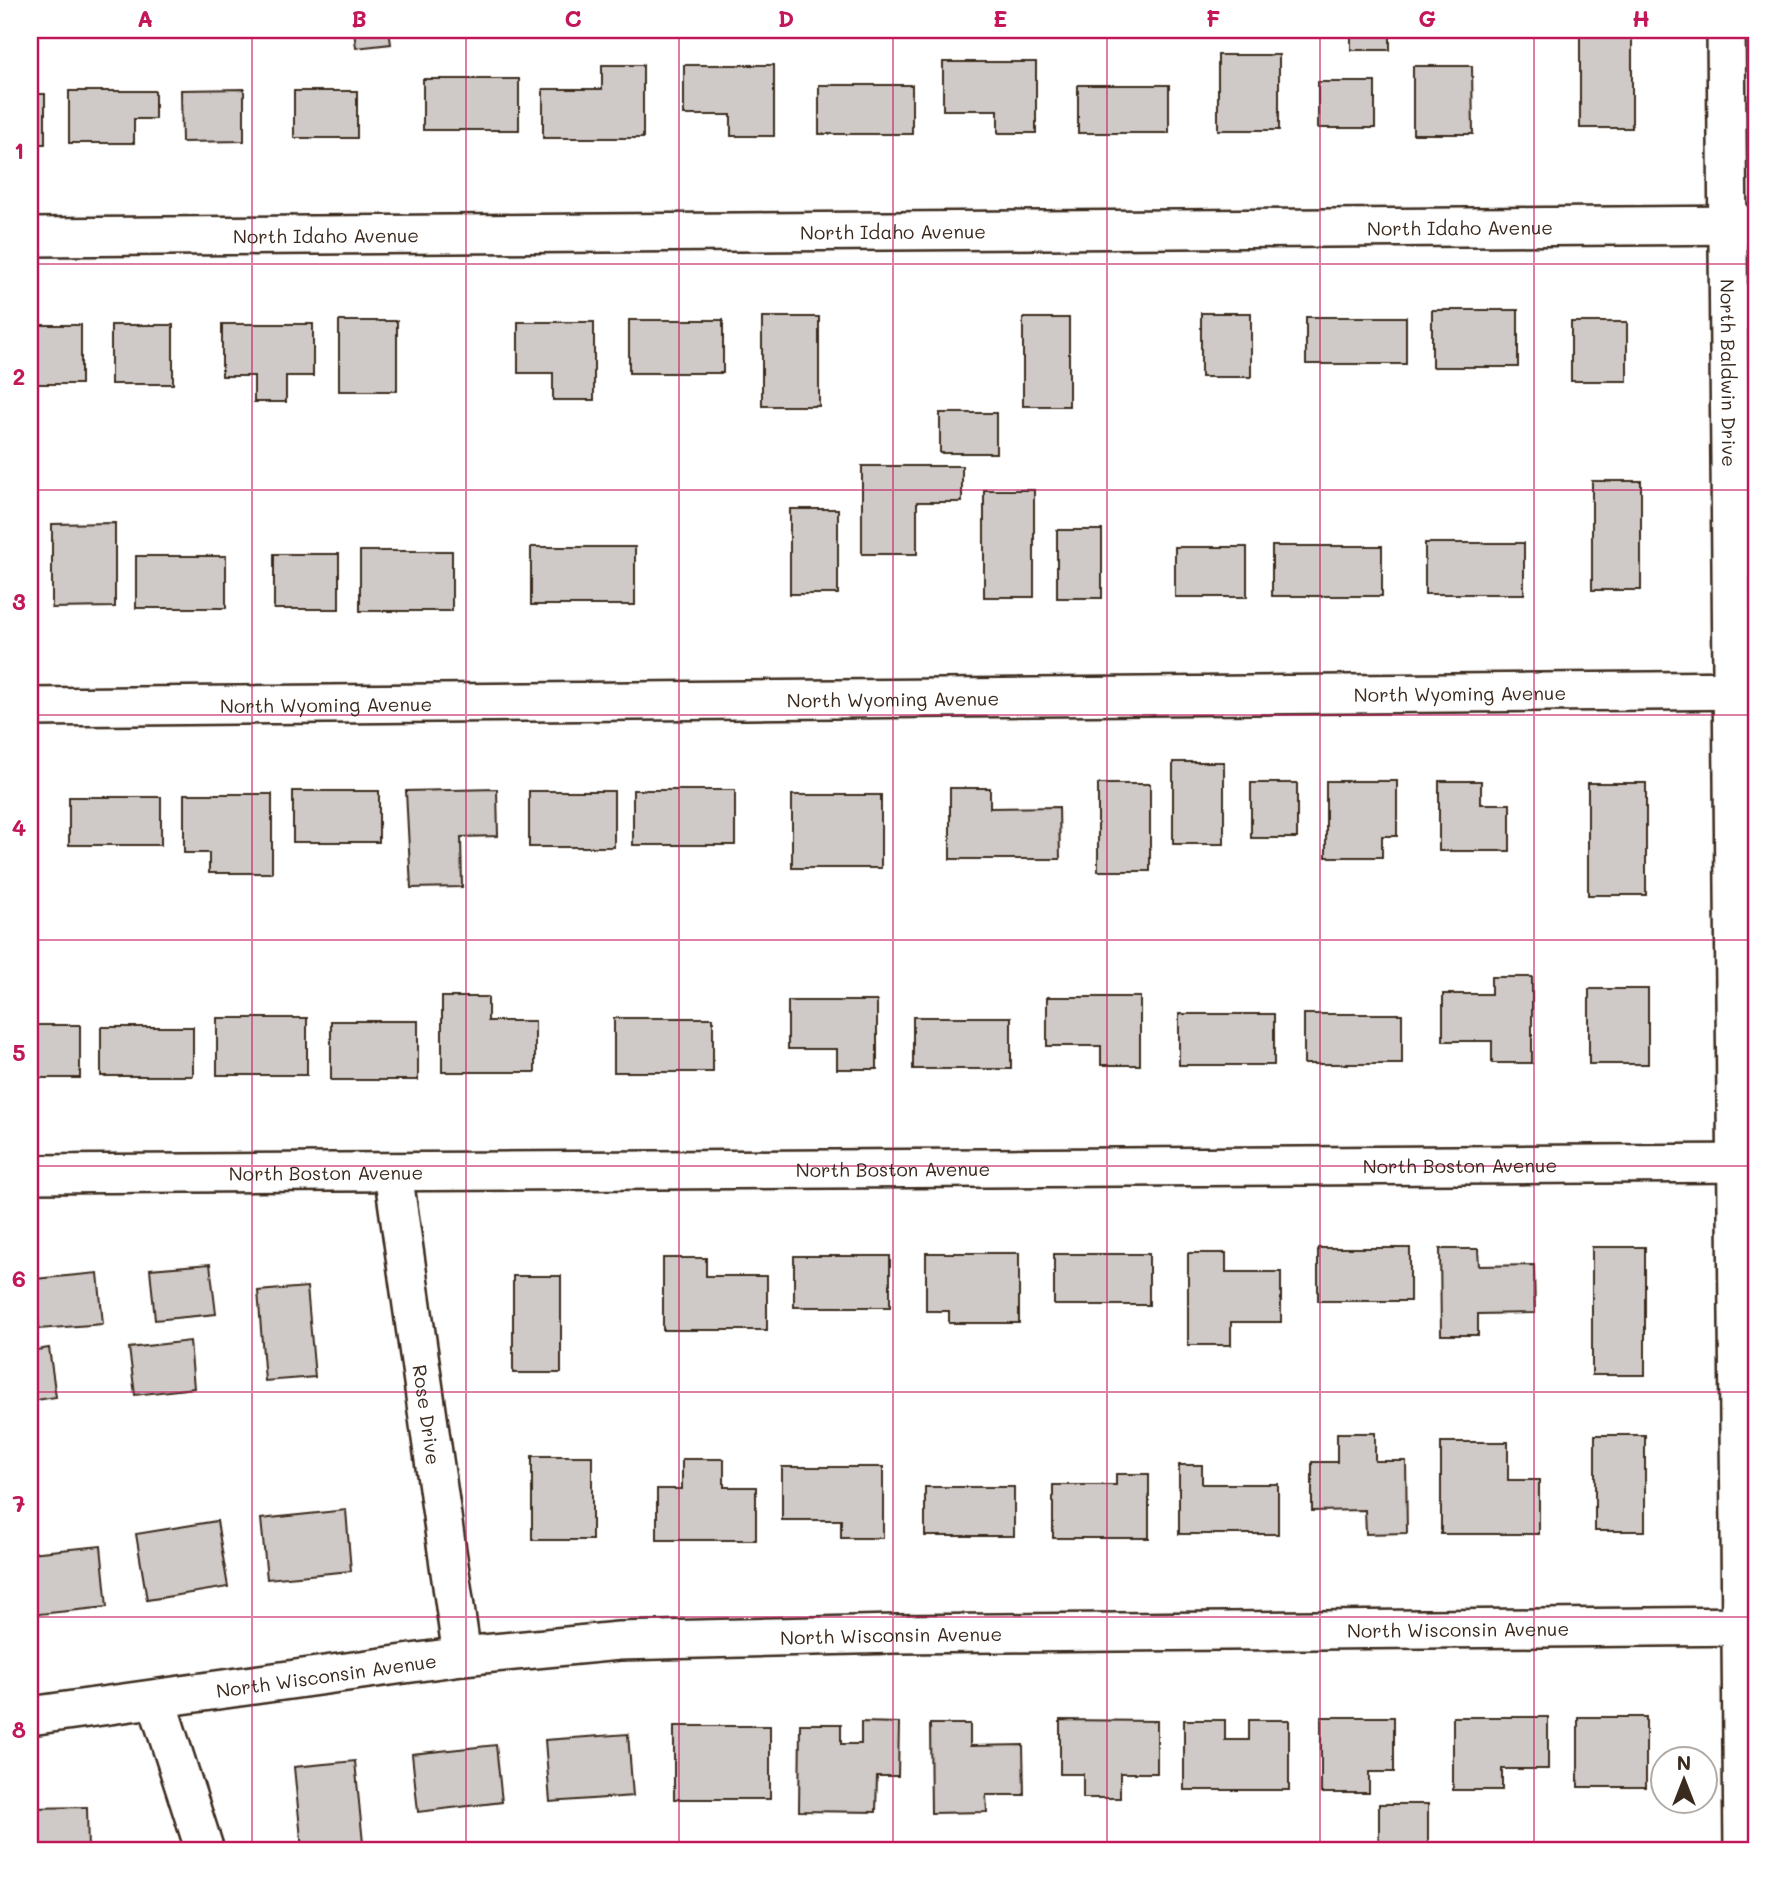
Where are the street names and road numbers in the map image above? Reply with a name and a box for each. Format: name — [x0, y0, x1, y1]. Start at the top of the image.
street label: North Idaho Avenue — [1367, 214, 1553, 240]
street label: North Idaho Avenue — [800, 218, 986, 244]
street label: North Idaho Avenue — [233, 222, 419, 248]
street label: North Baldwin Drive — [1716, 279, 1743, 467]
street label: North Wyoming Avenue — [1354, 679, 1566, 706]
street label: North Wyoming Avenue — [787, 685, 999, 712]
street label: North Wyoming Avenue — [220, 691, 432, 718]
street label: North Boston Avenue — [1363, 1152, 1557, 1178]
street label: North Boston Avenue — [796, 1155, 990, 1182]
street label: North Boston Avenue — [229, 1159, 423, 1185]
street label: Rose Drive — [408, 1363, 447, 1466]
street label: North Wisconsin Avenue — [1347, 1615, 1569, 1642]
street label: North Wisconsin Avenue — [780, 1621, 1002, 1649]
street label: North Wisconsin Avenue — [214, 1647, 438, 1703]

